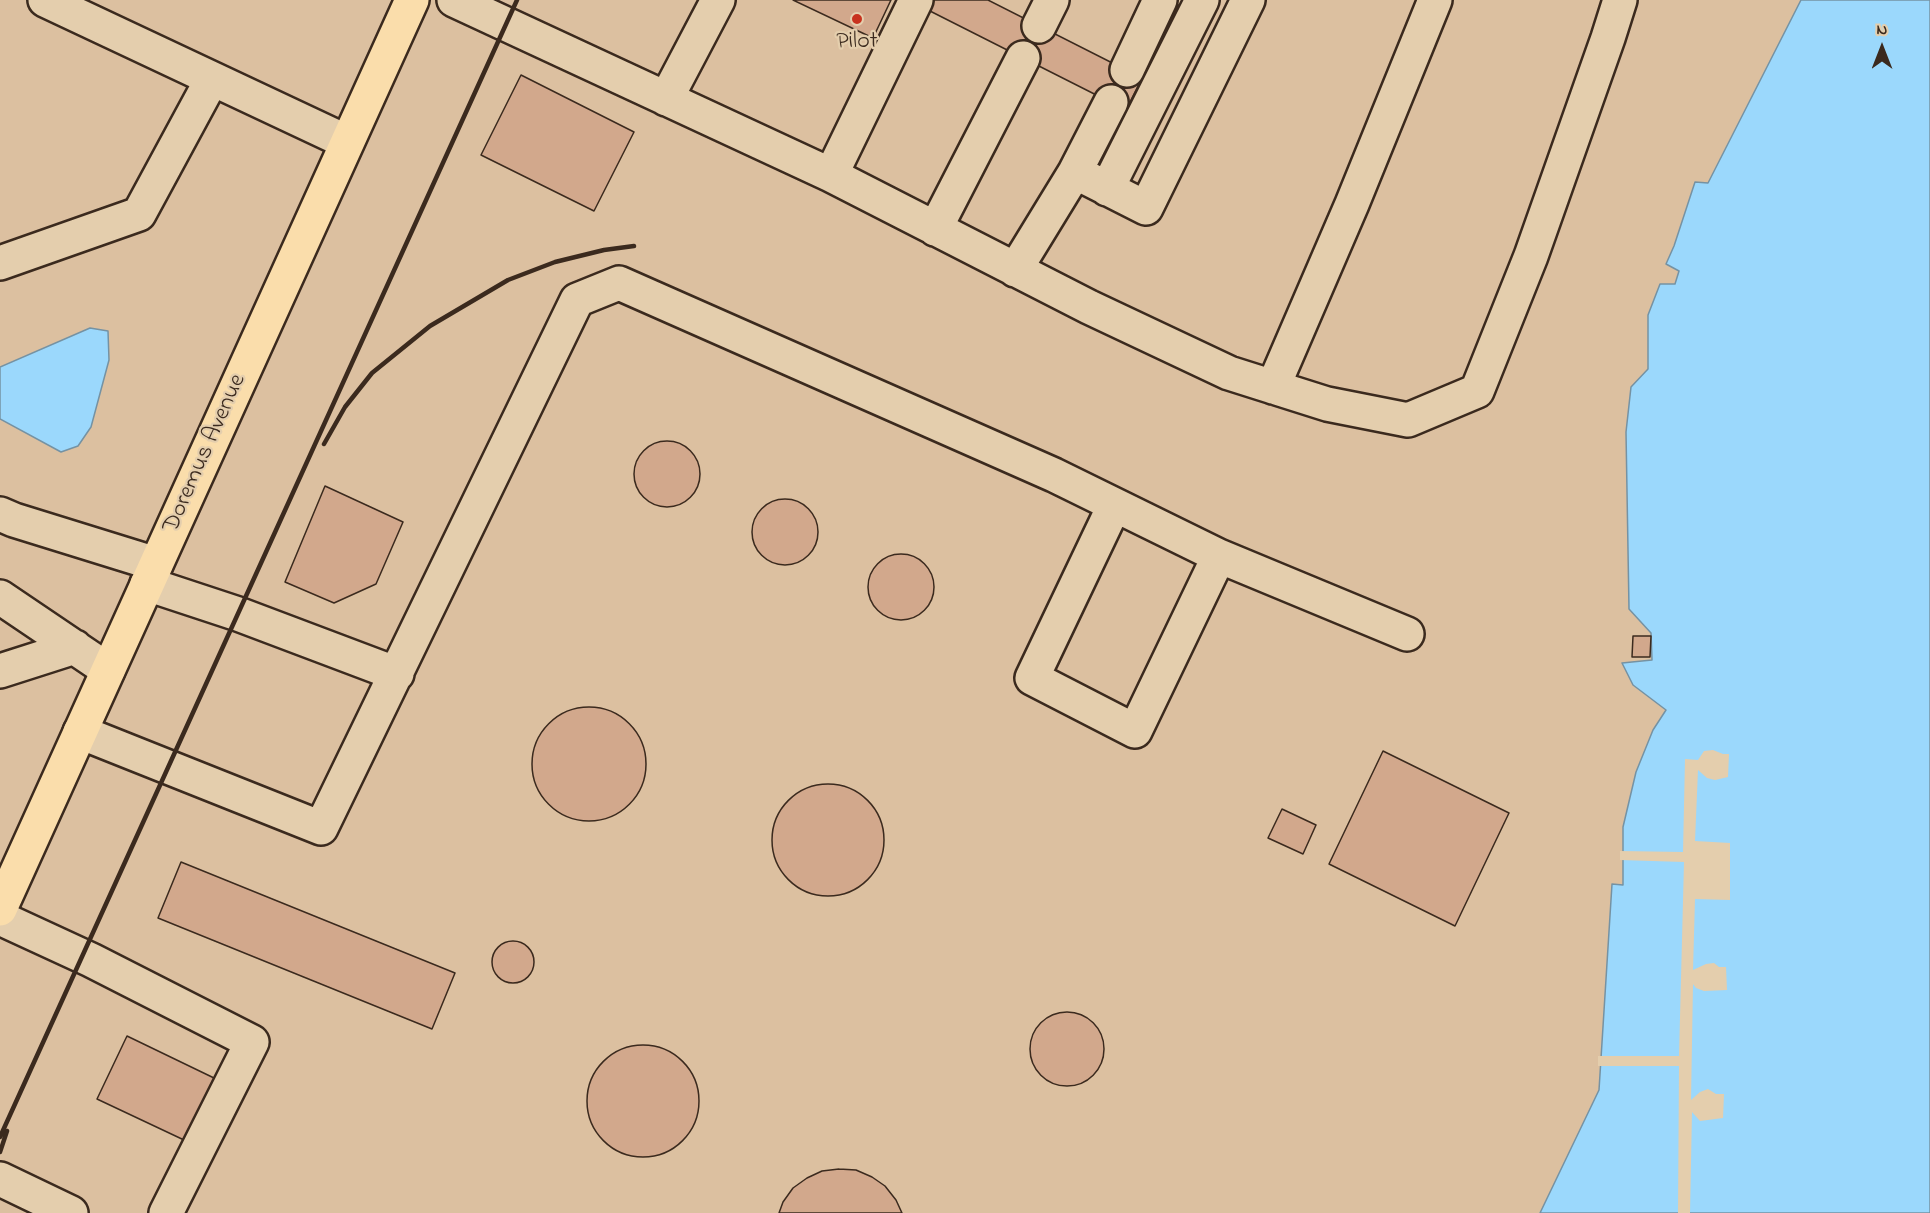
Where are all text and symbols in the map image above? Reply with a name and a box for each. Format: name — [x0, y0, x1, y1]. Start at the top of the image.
marker: Pilot — [850, 12, 864, 26]
north arrow — [1852, 18, 1912, 78]
text: N — [1877, 18, 1887, 42]
place label: Pilot — [836, 29, 878, 57]
street label: Doremus Avenue — [158, 370, 254, 538]

